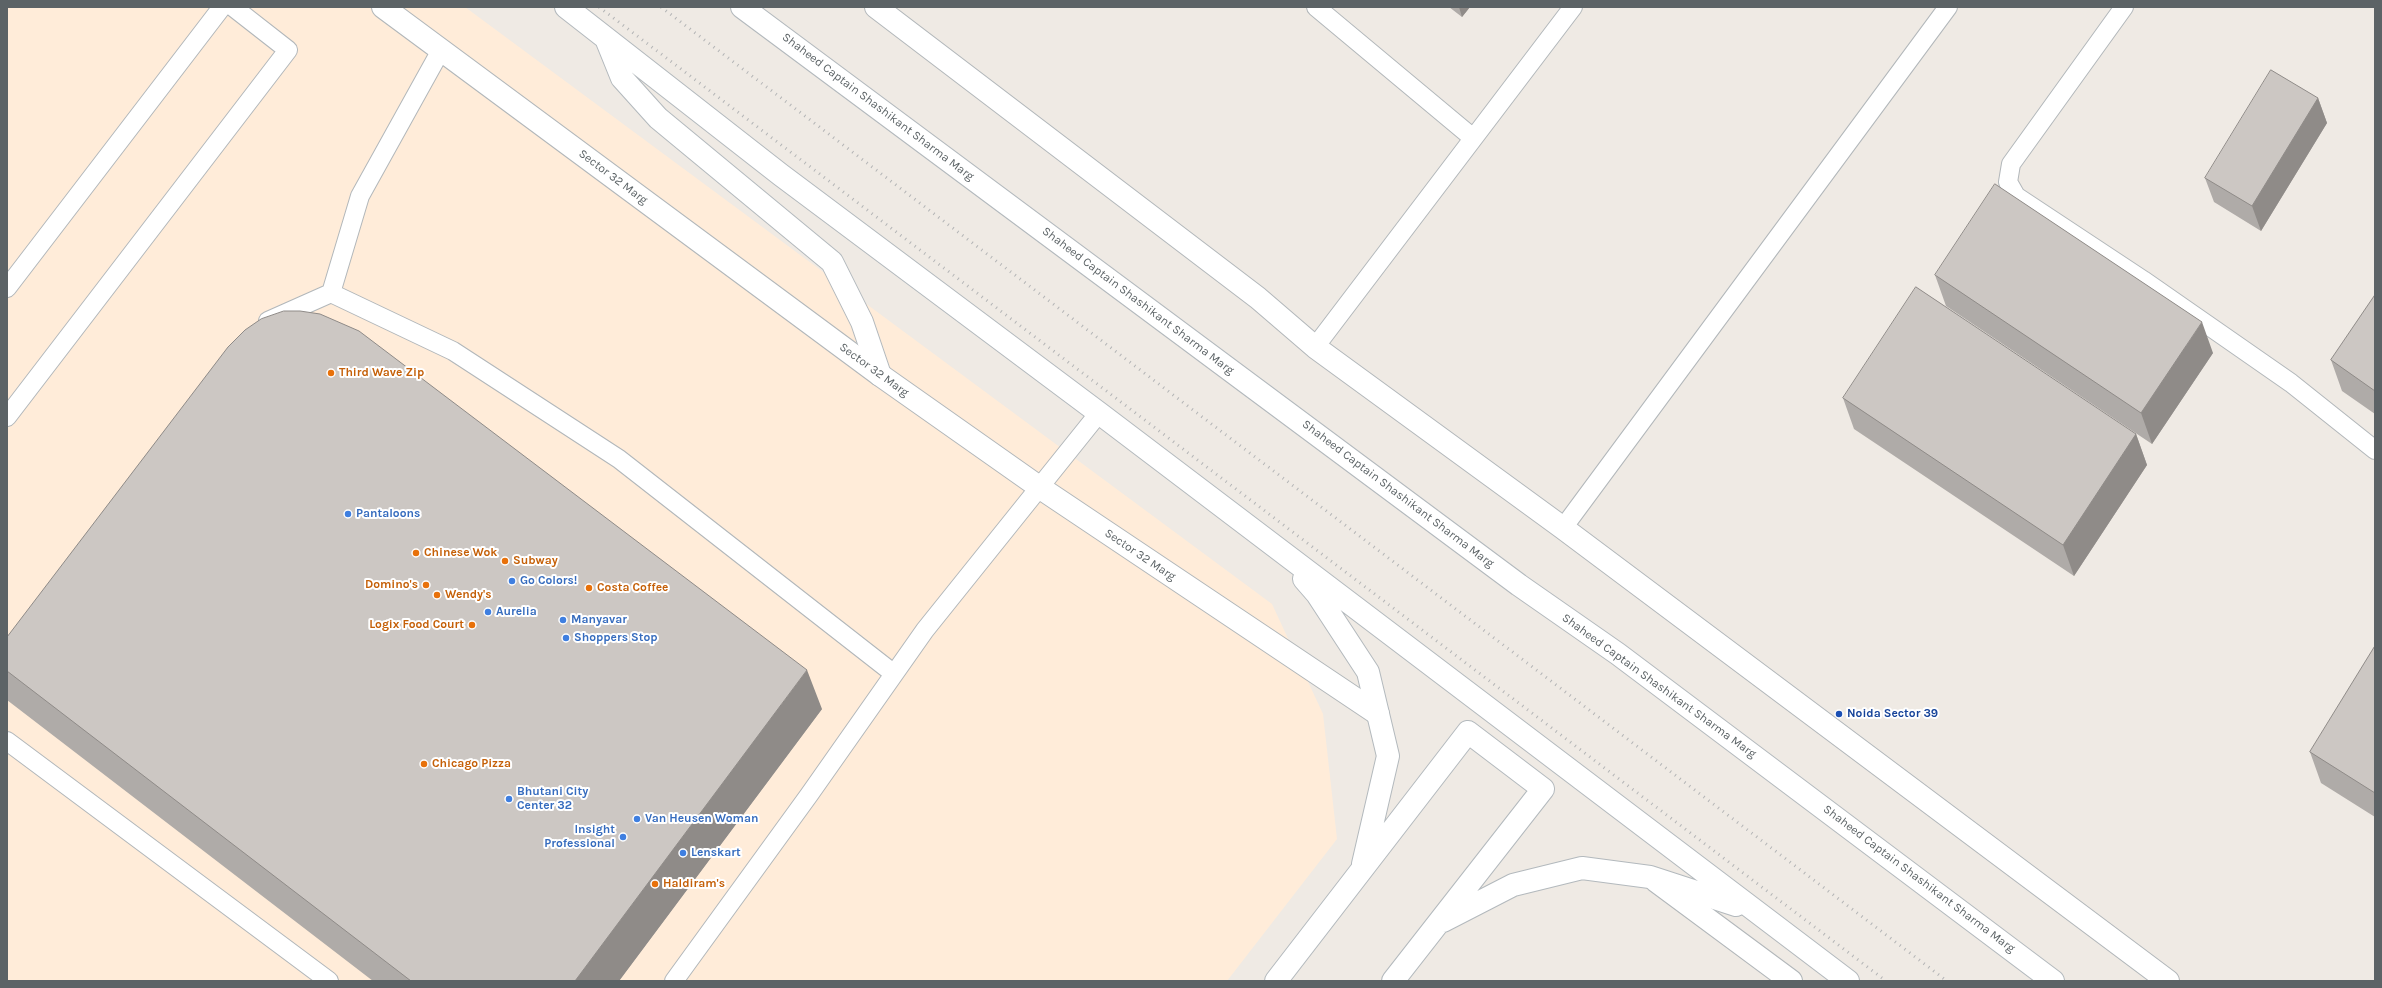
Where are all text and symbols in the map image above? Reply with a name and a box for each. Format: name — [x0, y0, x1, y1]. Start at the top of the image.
street label: Shaheed Captain Shashikant Sharma Marg — [779, 30, 977, 184]
street label: Sector 32 Marg — [576, 146, 650, 208]
street label: Shaheed Captain Shashikant Sharma Marg — [1039, 224, 1237, 378]
street label: Sector 32 Marg — [836, 340, 912, 400]
place label: Third Wave Zip — [339, 366, 424, 380]
marker: Third Wave Zip — [326, 368, 336, 378]
street label: Shaheed Captain Shashikant Sharma Marg — [1299, 417, 1497, 571]
place label: Pantaloons — [356, 507, 420, 521]
marker: Pantaloons — [343, 509, 353, 519]
street label: Sector 32 Marg — [1102, 526, 1178, 584]
place label: Chinese Wok — [424, 546, 497, 560]
marker: Chinese Wok — [411, 548, 421, 558]
place label: Subway — [513, 554, 558, 568]
marker: Subway — [500, 556, 510, 566]
place label: Go Colors! — [520, 574, 577, 588]
marker: Go Colors! — [507, 576, 517, 586]
place label: Domino's — [365, 578, 418, 592]
marker: Domino's — [421, 580, 431, 590]
place label: Costa Coffee — [597, 581, 668, 595]
marker: Costa Coffee — [584, 583, 594, 593]
place label: Wendy's — [445, 588, 492, 602]
marker: Wendy's — [432, 590, 442, 600]
place label: Aurelia — [496, 605, 537, 619]
marker: Aurelia — [483, 607, 493, 617]
street label: Shaheed Captain Shashikant Sharma Marg — [1559, 611, 1759, 761]
place label: Manyavar — [571, 613, 627, 627]
marker: Manyavar — [558, 615, 568, 625]
place label: Logix Food Court — [369, 618, 464, 632]
marker: Logix Food Court — [467, 620, 477, 630]
place label: Shoppers Stop — [574, 631, 657, 645]
marker: Shoppers Stop — [561, 633, 571, 643]
place label: Noida Sector 39 — [1847, 707, 1938, 721]
marker: Noida Sector 39 — [1834, 709, 1844, 719]
place label: Chicago Pizza — [432, 757, 511, 771]
marker: Chicago Pizza — [419, 759, 429, 769]
place label: Bhutani City Center 32 — [517, 785, 588, 813]
marker: Bhutani City Center 32 — [504, 794, 514, 804]
street label: Shaheed Captain Shashikant Sharma Marg — [1820, 802, 2018, 956]
place label: Van Heusen Woman — [645, 812, 758, 826]
marker: Van Heusen Woman — [632, 814, 642, 824]
place label: Insight Professional — [544, 823, 615, 851]
marker: Insight Professional — [618, 832, 628, 842]
place label: Lenskart — [691, 846, 741, 860]
marker: Lenskart — [678, 848, 688, 858]
place label: Haldiram's — [663, 877, 725, 891]
marker: Haldiram's — [650, 879, 660, 889]

